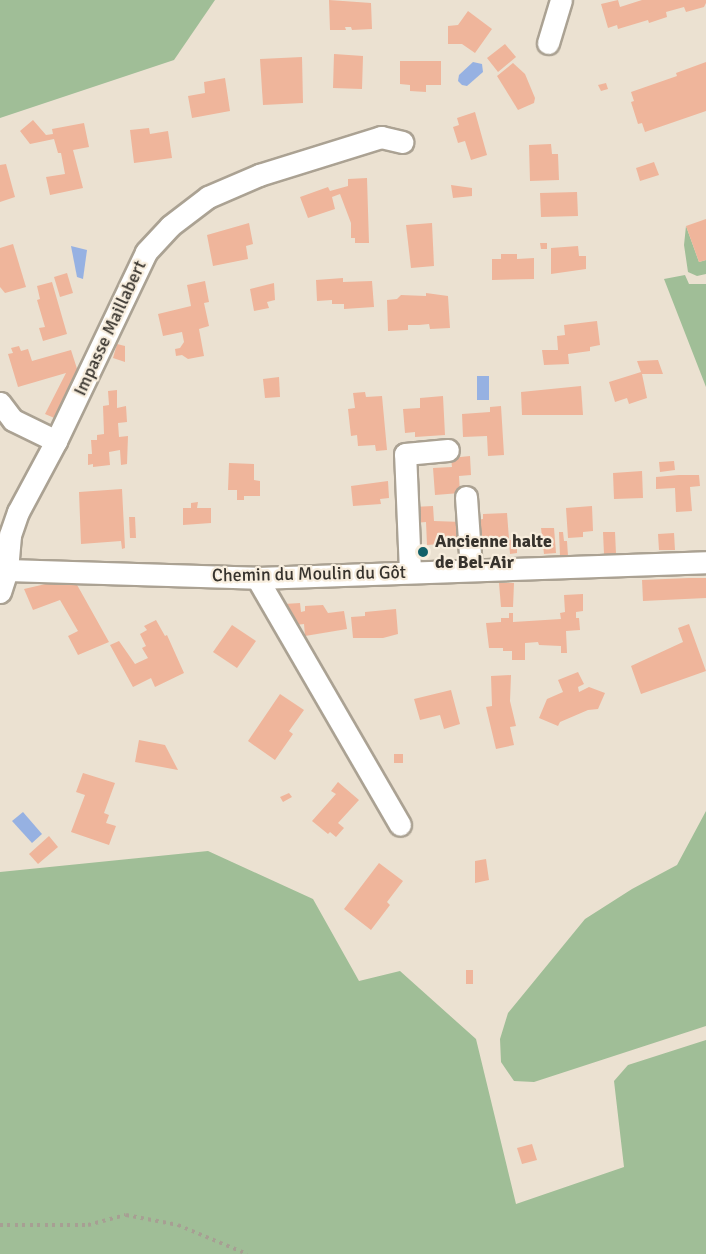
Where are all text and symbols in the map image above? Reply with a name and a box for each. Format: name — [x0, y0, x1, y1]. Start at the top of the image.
street label: Impasse Maillabert — [69, 257, 151, 399]
place label: Ancienne halte de Bel-Air — [435, 531, 552, 574]
marker: Ancienne halte de Bel-Air — [416, 545, 430, 559]
street label: Chemin du Moulin du Gôt — [212, 562, 406, 586]

